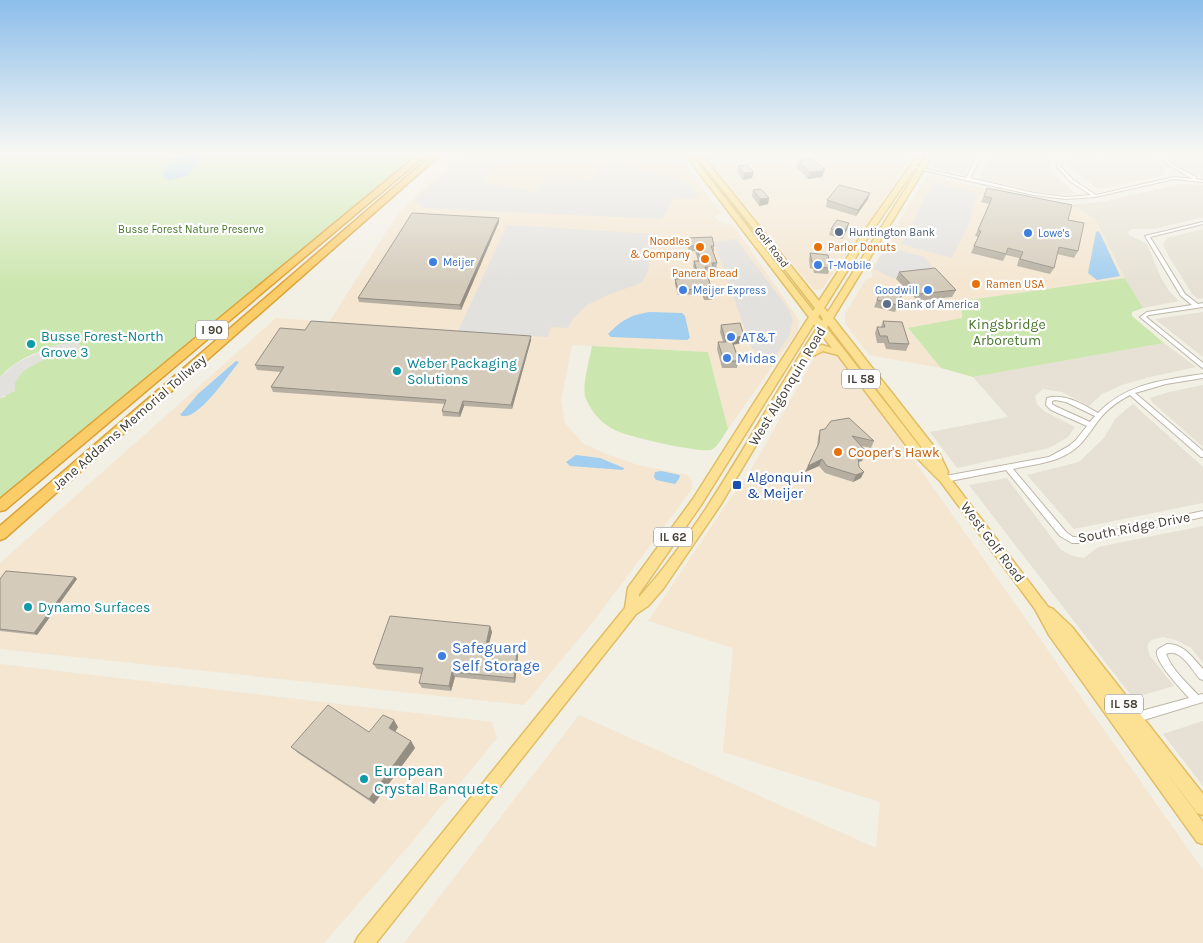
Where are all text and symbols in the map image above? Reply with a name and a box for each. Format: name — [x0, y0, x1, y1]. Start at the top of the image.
park label: Busse Forest Nature Preserve — [118, 223, 264, 236]
street label: Golf Road — [752, 224, 791, 270]
marker: Huntington Bank — [833, 226, 845, 238]
place label: Huntington Bank — [849, 226, 935, 239]
marker: Lowe's — [1022, 227, 1034, 239]
place label: Lowe's — [1038, 227, 1070, 240]
place label: Noodles & Company — [630, 235, 690, 261]
marker: Noodles & Company — [694, 241, 706, 253]
marker: Parlor Donuts — [812, 241, 824, 253]
place label: Parlor Donuts — [828, 241, 897, 254]
marker: Panera Bread — [699, 253, 711, 265]
marker: Meijer — [427, 256, 439, 268]
place label: Meijer — [443, 256, 474, 269]
marker: T-Mobile — [812, 259, 824, 271]
place label: T-Mobile — [828, 259, 872, 272]
place label: Panera Bread — [672, 267, 738, 280]
marker: Ramen USA — [970, 278, 982, 290]
place label: Ramen USA — [986, 278, 1045, 291]
marker: Meijer Express — [677, 284, 689, 296]
place label: Meijer Express — [693, 284, 767, 297]
place label: Goodwill — [875, 284, 918, 297]
marker: Goodwill — [922, 284, 934, 296]
marker: Bank of America — [881, 298, 893, 310]
place label: Bank of America — [897, 298, 979, 311]
park label: Kingsbridge Arboretum — [968, 316, 1046, 349]
road number: I 90 — [196, 320, 228, 340]
street label: West Algonquin Road — [745, 324, 830, 449]
place label: Busse Forest-North Grove 3 — [41, 328, 164, 361]
place label: AT&T — [741, 329, 775, 346]
marker: AT&T — [725, 331, 737, 343]
marker: Busse Forest-North Grove 3 — [25, 338, 37, 350]
place label: Midas — [737, 350, 776, 367]
street label: Jane Addams Memorial Tollway — [49, 351, 210, 494]
marker: Midas — [721, 352, 733, 364]
place label: Weber Packaging Solutions — [407, 355, 517, 388]
marker: Weber Packaging Solutions — [391, 365, 403, 377]
road number: IL 58 — [842, 369, 880, 388]
place label: Cooper's Hawk — [848, 444, 940, 461]
marker: Cooper's Hawk — [832, 446, 844, 458]
place label: Algonquin & Meijer — [747, 469, 812, 502]
marker: Algonquin & Meijer — [731, 479, 743, 491]
street label: West Golf Road — [957, 499, 1028, 586]
street label: South Ridge Drive — [1077, 508, 1192, 547]
road number: IL 62 — [654, 528, 692, 546]
place label: Dynamo Surfaces — [38, 599, 150, 616]
marker: Dynamo Surfaces — [22, 601, 34, 613]
place label: Safeguard Self Storage — [452, 638, 540, 675]
marker: Safeguard Self Storage — [436, 650, 448, 662]
road number: IL 58 — [1105, 694, 1143, 714]
place label: European Crystal Banquets — [374, 761, 499, 798]
marker: European Crystal Banquets — [358, 773, 370, 785]

